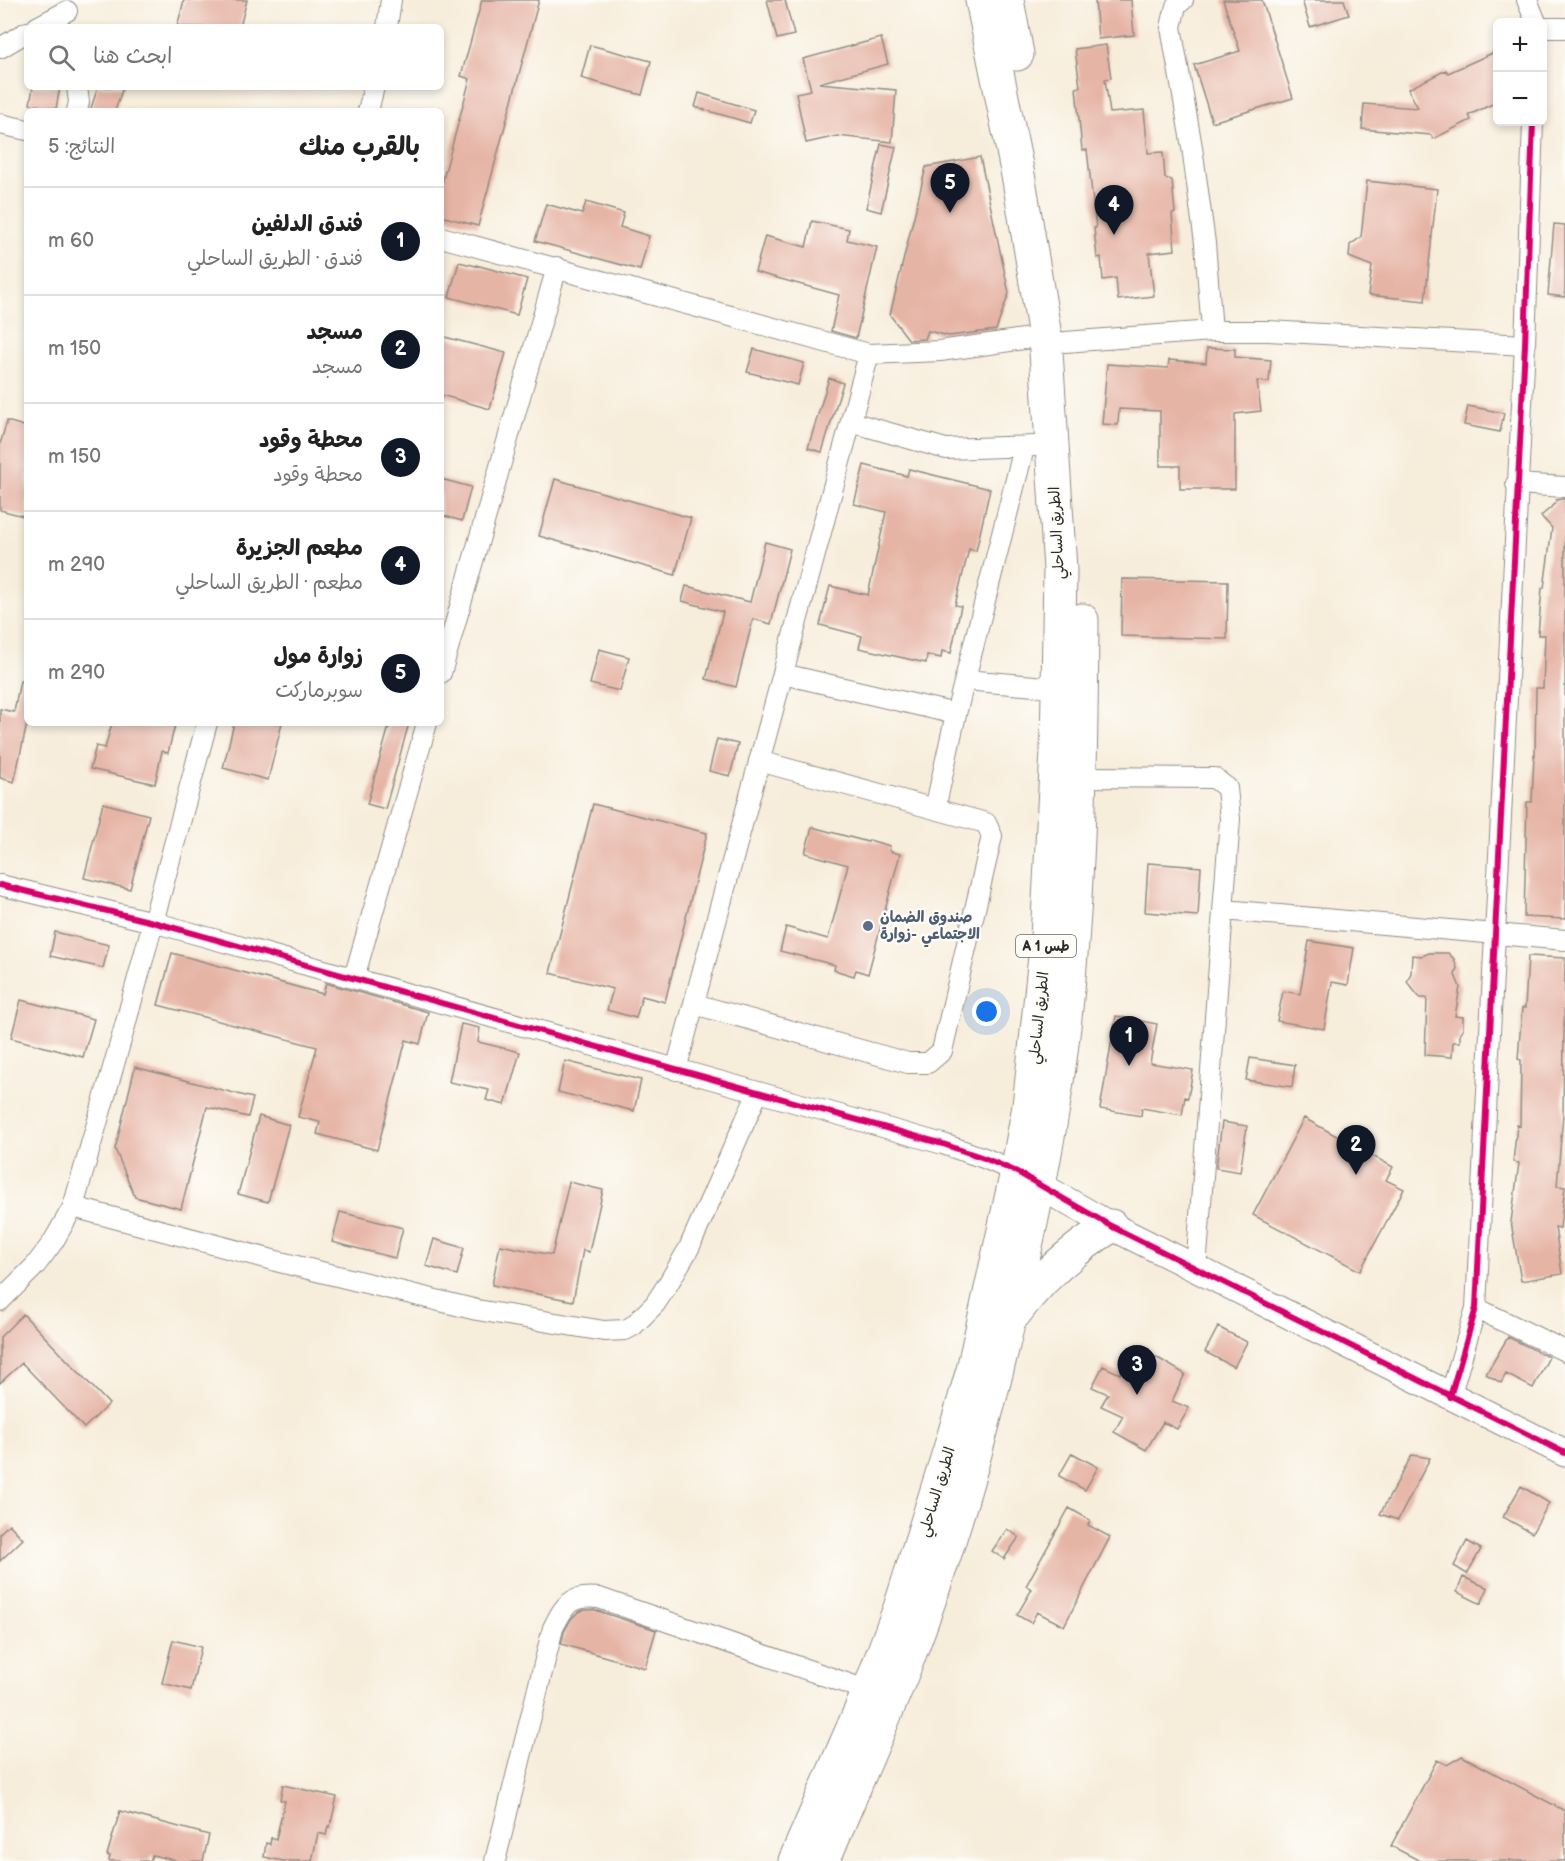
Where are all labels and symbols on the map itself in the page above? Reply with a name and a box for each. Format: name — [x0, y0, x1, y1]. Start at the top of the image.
pin: 5 — [930, 164, 970, 213]
pin: 4 — [1094, 186, 1134, 235]
street label: الطريق الساحلي — [1045, 486, 1072, 580]
place label: صندوق الضمان الاجتماعي -زوارة — [880, 908, 980, 948]
marker: صندوق الضمان الاجتماعي -زوارة — [861, 919, 875, 933]
road number: A 1 طس — [1016, 935, 1076, 957]
street label: الطريق الساحلي — [1025, 971, 1056, 1066]
your location — [972, 997, 1001, 1026]
pin: 1 — [1110, 1016, 1148, 1066]
pin: 2 — [1336, 1126, 1376, 1175]
pin: 3 — [1118, 1346, 1156, 1395]
street label: الطريق الساحلي — [914, 1445, 963, 1540]

